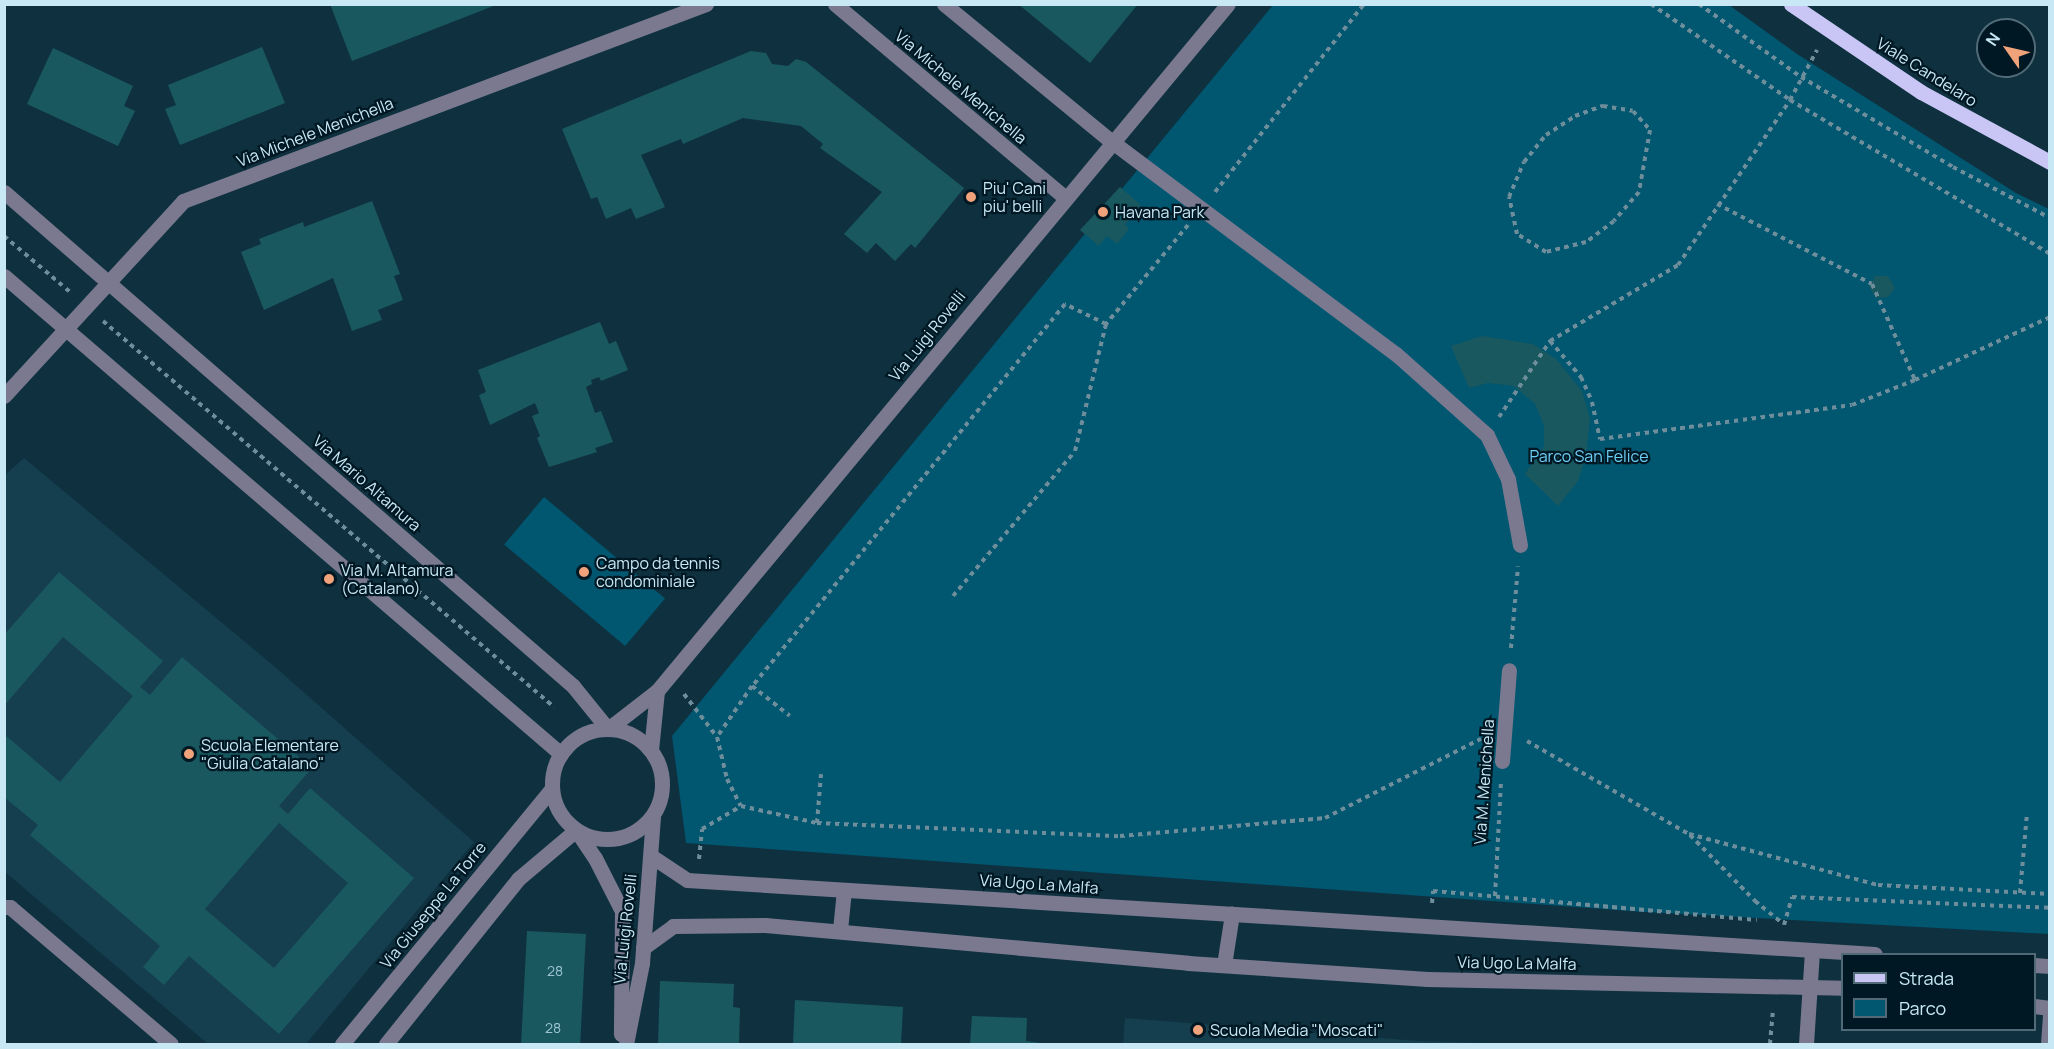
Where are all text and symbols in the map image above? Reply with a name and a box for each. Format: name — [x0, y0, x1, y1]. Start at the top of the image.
north arrow — [1976, 18, 2036, 78]
street label: Via Michele Menichella — [891, 26, 1031, 148]
text: N — [1980, 28, 2005, 50]
street label: Viale Candelaro — [1873, 34, 1981, 110]
street label: Via Michele Menichella — [234, 93, 396, 171]
place label: Piu' Cani piu' belli — [983, 178, 1046, 216]
marker: Piu' Cani piu' belli — [964, 190, 978, 204]
place label: Havana Park — [1115, 202, 1205, 222]
marker: Havana Park — [1096, 205, 1110, 219]
street label: Via Luigi Rovelli — [885, 287, 969, 385]
street label: Via Mario Altamura — [309, 431, 425, 535]
park label: Parco San Felice — [1529, 446, 1649, 466]
place label: Campo da tennis condominiale — [596, 553, 720, 591]
place label: Via M. Altamura (Catalano) — [341, 560, 453, 598]
marker: Campo da tennis condominiale — [577, 565, 591, 579]
marker: Via M. Altamura (Catalano) — [322, 572, 336, 586]
street label: Via M. Menichella — [1470, 719, 1498, 845]
place label: Scuola Elementare "Giulia Catalano" — [201, 735, 339, 773]
marker: Scuola Elementare "Giulia Catalano" — [182, 747, 196, 761]
street label: Via Giuseppe La Torre — [376, 838, 490, 972]
street label: Via Ugo La Malfa — [979, 870, 1099, 898]
street label: Via Luigi Rovelli — [610, 873, 640, 985]
street label: Via Ugo La Malfa — [1457, 952, 1577, 974]
legend — [1841, 953, 2036, 1031]
house number: 28 — [547, 963, 563, 979]
text: Strada — [1899, 966, 1954, 990]
text: Parco — [1899, 996, 1946, 1020]
house number: 28 — [545, 1020, 561, 1036]
place label: Scuola Media "Moscati" — [1210, 1020, 1383, 1040]
marker: Scuola Media "Moscati" — [1191, 1023, 1205, 1037]

